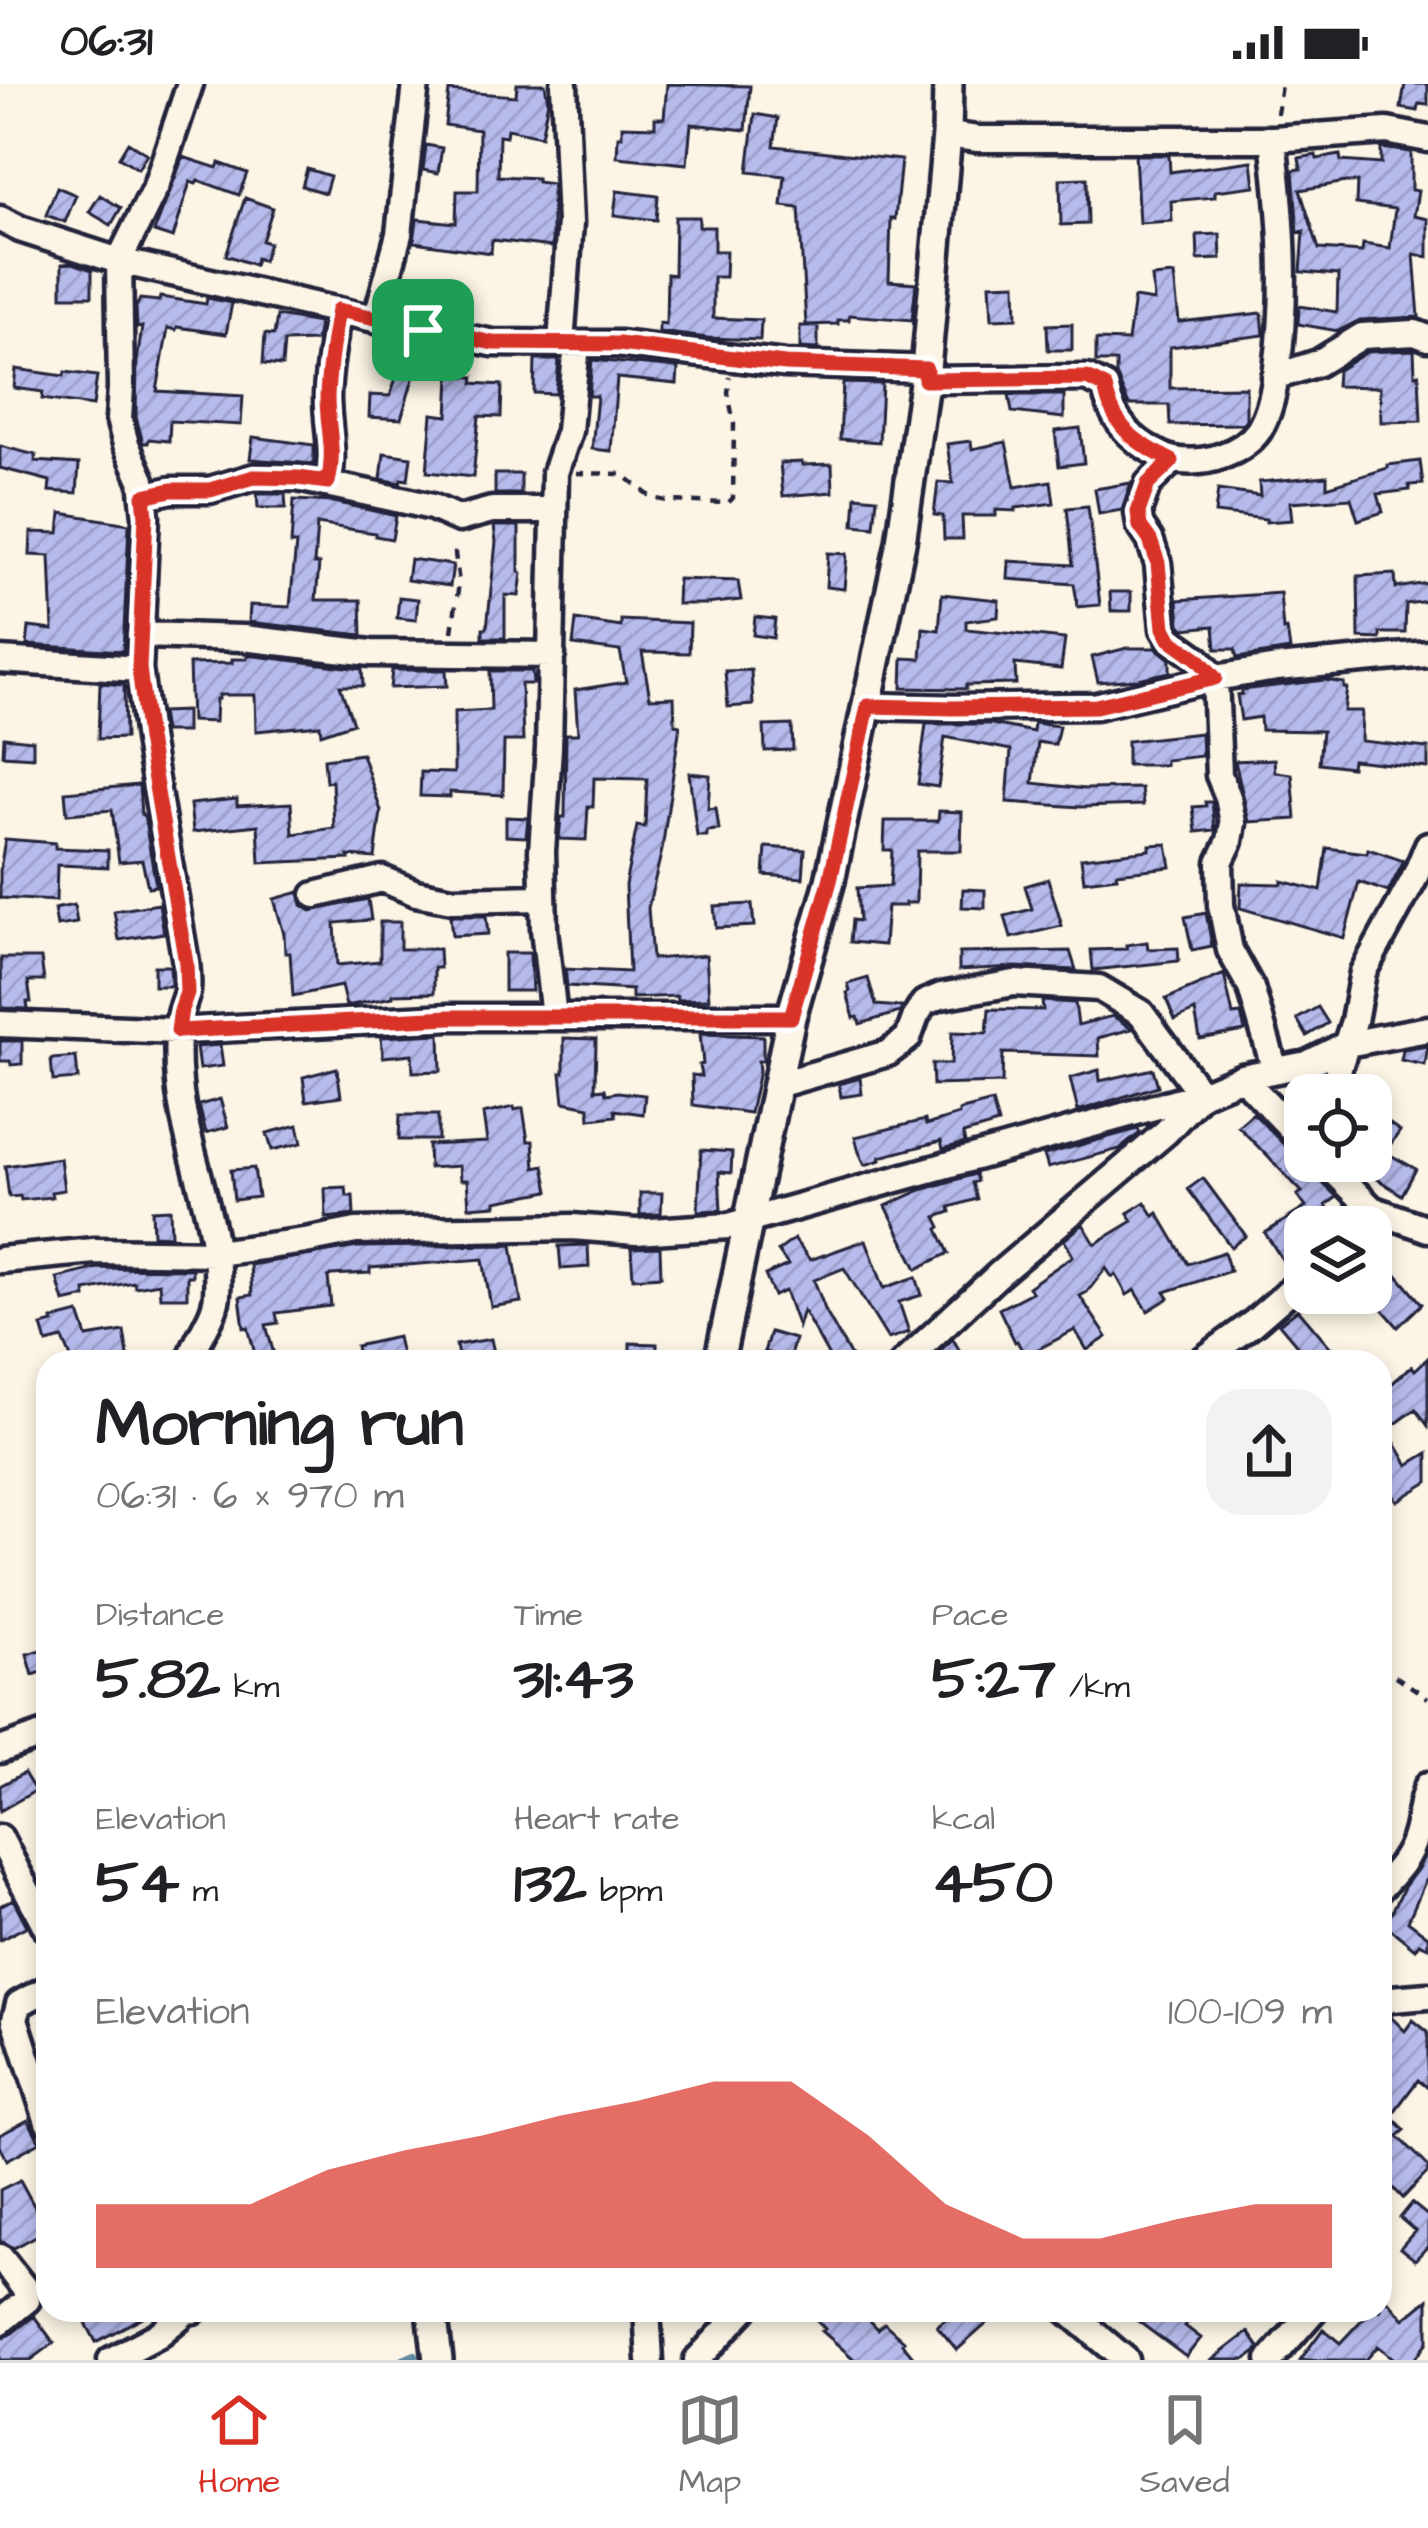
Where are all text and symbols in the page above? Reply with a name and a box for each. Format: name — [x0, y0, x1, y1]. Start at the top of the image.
text: 06:31 — [60, 11, 153, 73]
pin — [372, 279, 474, 381]
icon: arrive — [390, 297, 456, 363]
map controls — [1284, 1074, 1392, 1314]
button: locate — [1284, 1074, 1392, 1182]
button: layers — [1284, 1206, 1392, 1314]
text: Morning run — [96, 1379, 464, 1471]
button: share — [1206, 1389, 1332, 1515]
text: 06:31 · 6 × 970 m — [96, 1470, 404, 1524]
text: Distance — [96, 1592, 224, 1638]
text: Time — [514, 1592, 583, 1638]
text: Pace — [932, 1592, 1009, 1638]
text: 5.82 — [96, 1638, 220, 1721]
text: 31:43 — [514, 1638, 634, 1721]
text: 5:27 — [932, 1638, 1056, 1721]
text: km — [220, 1664, 279, 1710]
text: /km — [1056, 1664, 1130, 1710]
text: Elevation — [96, 1796, 226, 1842]
text: Heart rate — [514, 1796, 680, 1842]
text: kcal — [932, 1796, 995, 1842]
text: 54 — [96, 1842, 179, 1925]
text: 132 — [514, 1842, 587, 1925]
text: 450 — [932, 1842, 1053, 1925]
text: m — [179, 1868, 218, 1914]
text: bpm — [587, 1868, 662, 1914]
text: Elevation — [96, 1986, 250, 2040]
text: 100–109 m — [1168, 1986, 1332, 2040]
tab: Home — [198, 2387, 280, 2505]
tab: Map — [677, 2387, 743, 2505]
tab: Saved — [1140, 2387, 1230, 2505]

